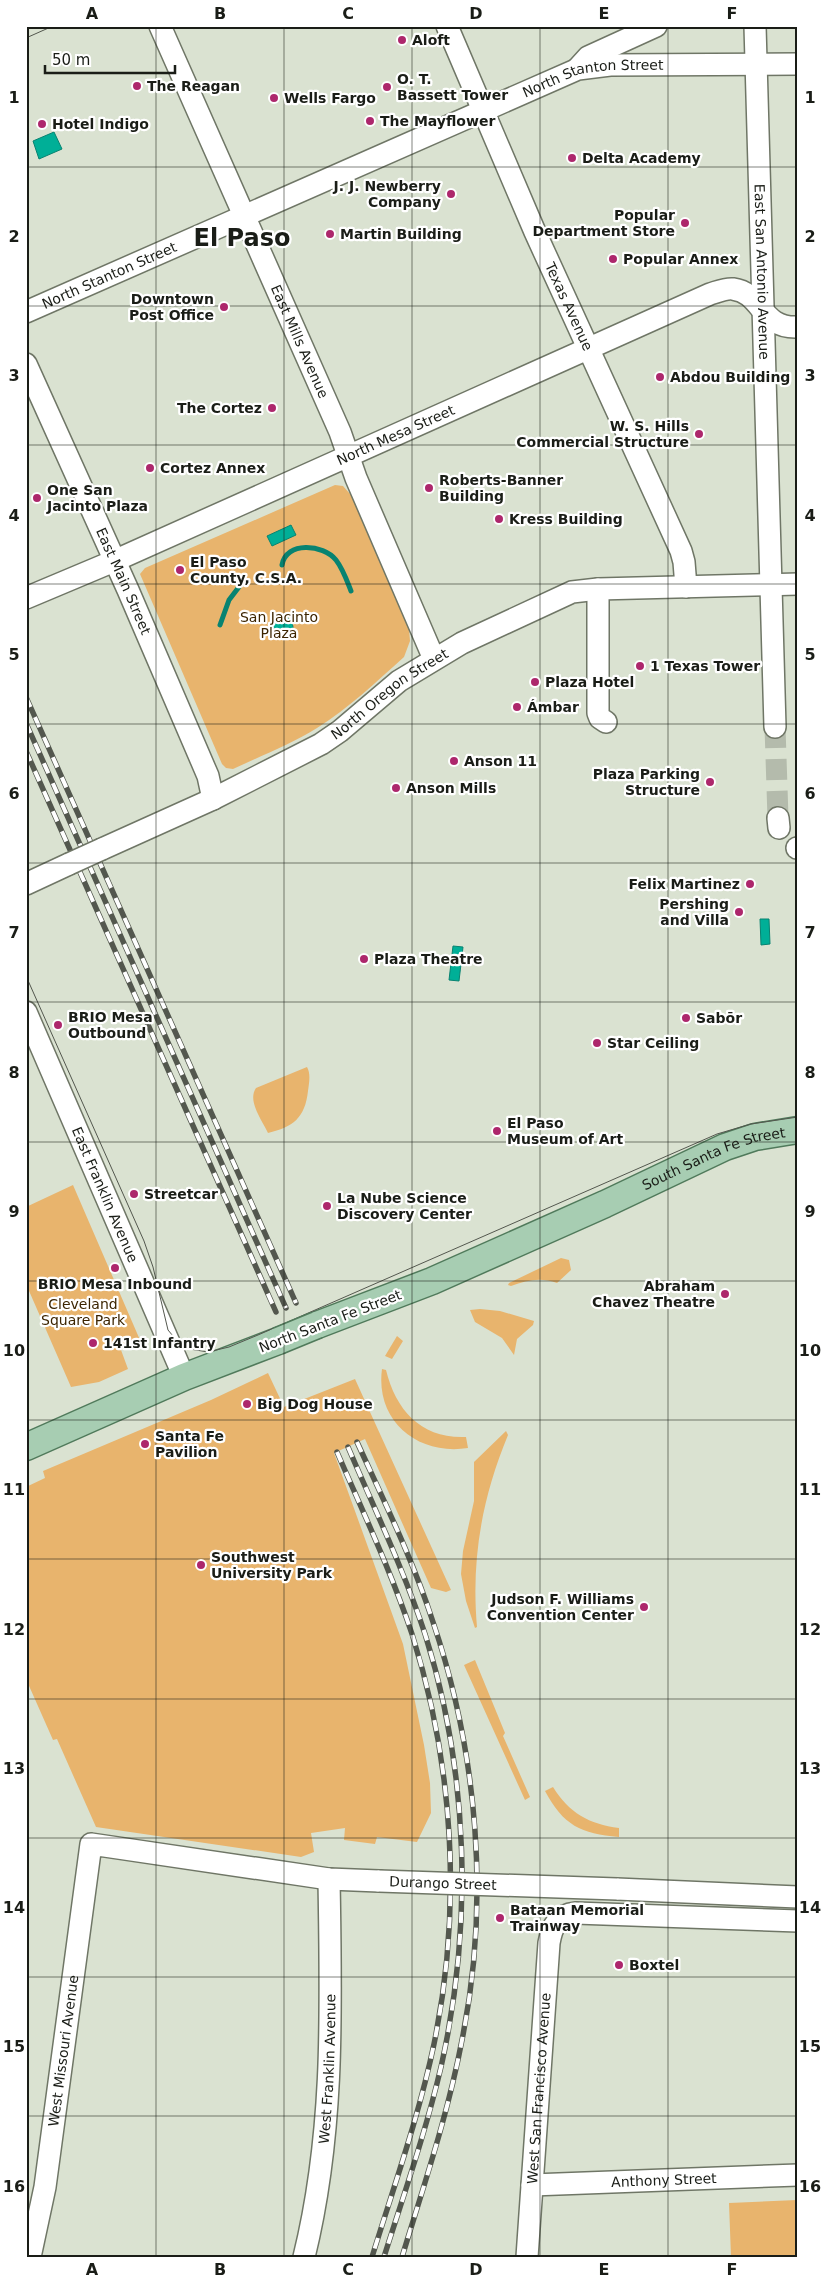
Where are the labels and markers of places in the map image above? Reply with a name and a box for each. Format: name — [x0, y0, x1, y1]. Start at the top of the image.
place label: Aloft — [412, 32, 450, 48]
marker: Aloft — [396, 34, 408, 46]
place label: O. T. Bassett Tower — [397, 71, 508, 103]
place label: The Reagan — [147, 78, 240, 94]
marker: The Reagan — [131, 80, 143, 92]
marker: O. T. Bassett Tower — [381, 81, 393, 93]
place label: Wells Fargo — [284, 90, 376, 106]
marker: Wells Fargo — [268, 92, 280, 104]
place label: The Mayflower — [380, 113, 495, 129]
marker: The Mayflower — [364, 115, 376, 127]
place label: Hotel Indigo — [52, 116, 149, 132]
marker: Hotel Indigo — [36, 118, 48, 130]
place label: Delta Academy — [582, 150, 701, 166]
marker: Delta Academy — [566, 152, 578, 164]
place label: J. J. Newberry Company — [333, 178, 441, 210]
marker: J. J. Newberry Company — [445, 188, 457, 200]
place label: Popular Department Store — [532, 207, 675, 239]
marker: Popular Department Store — [679, 217, 691, 229]
place label: Martin Building — [340, 226, 462, 242]
marker: Martin Building — [324, 228, 336, 240]
place label: Popular Annex — [623, 251, 738, 267]
marker: Popular Annex — [607, 253, 619, 265]
place label: Downtown Post Office — [129, 291, 214, 323]
marker: Downtown Post Office — [218, 301, 230, 313]
place label: Abdou Building — [670, 369, 790, 385]
marker: Abdou Building — [654, 371, 666, 383]
place label: The Cortez — [177, 400, 262, 416]
marker: The Cortez — [266, 402, 278, 414]
place label: W. S. Hills Commercial Structure — [516, 418, 689, 450]
marker: W. S. Hills Commercial Structure — [693, 428, 705, 440]
place label: Cortez Annex — [160, 460, 265, 476]
marker: Cortez Annex — [144, 462, 156, 474]
place label: Roberts-Banner Building — [439, 472, 563, 504]
place label: One San Jacinto Plaza — [46, 482, 148, 514]
marker: Roberts-Banner Building — [423, 482, 435, 494]
marker: One San Jacinto Plaza — [31, 492, 43, 504]
place label: Kress Building — [509, 511, 623, 527]
marker: Kress Building — [493, 513, 505, 525]
place label: El Paso County, C.S.A. — [190, 554, 302, 586]
marker: El Paso County, C.S.A. — [174, 564, 186, 576]
place label: 1 Texas Tower — [650, 658, 760, 674]
marker: 1 Texas Tower — [634, 660, 646, 672]
place label: Plaza Hotel — [545, 674, 634, 690]
marker: Plaza Hotel — [529, 676, 541, 688]
place label: Ámbar — [527, 699, 579, 715]
marker: Ámbar — [511, 701, 523, 713]
place label: Anson 11 — [464, 753, 537, 769]
marker: Anson 11 — [448, 755, 460, 767]
place label: Plaza Parking Structure — [593, 766, 700, 798]
marker: Plaza Parking Structure — [704, 776, 716, 788]
place label: Anson Mills — [406, 780, 496, 796]
marker: Anson Mills — [390, 782, 402, 794]
place label: Felix Martinez — [629, 876, 740, 892]
marker: Felix Martinez — [744, 878, 756, 890]
place label: Pershing and Villa — [659, 896, 729, 928]
marker: Pershing and Villa — [733, 906, 745, 918]
place label: Plaza Theatre — [374, 951, 483, 967]
marker: Plaza Theatre — [358, 953, 370, 965]
place label: BRIO Mesa Outbound — [68, 1009, 153, 1041]
place label: Sabōr — [696, 1010, 742, 1026]
marker: Sabōr — [680, 1012, 692, 1024]
marker: BRIO Mesa Outbound — [52, 1019, 64, 1031]
place label: Star Ceiling — [607, 1035, 699, 1051]
marker: Star Ceiling — [591, 1037, 603, 1049]
place label: El Paso Museum of Art — [507, 1115, 623, 1147]
marker: El Paso Museum of Art — [491, 1125, 503, 1137]
place label: Streetcar — [144, 1186, 218, 1202]
marker: Streetcar — [128, 1188, 140, 1200]
place label: La Nube Science Discovery Center — [337, 1190, 472, 1222]
marker: La Nube Science Discovery Center — [321, 1200, 333, 1212]
marker: BRIO Mesa Inbound — [109, 1262, 121, 1274]
place label: BRIO Mesa Inbound — [38, 1276, 192, 1292]
place label: Abraham Chavez Theatre — [592, 1278, 715, 1310]
marker: Abraham Chavez Theatre — [719, 1288, 731, 1300]
place label: 141st Infantry — [103, 1335, 216, 1351]
marker: 141st Infantry — [87, 1337, 99, 1349]
place label: Big Dog House — [257, 1396, 373, 1412]
marker: Big Dog House — [241, 1398, 253, 1410]
place label: Santa Fe Pavilion — [155, 1428, 224, 1460]
marker: Santa Fe Pavilion — [139, 1438, 151, 1450]
place label: Southwest University Park — [211, 1549, 333, 1581]
marker: Southwest University Park — [195, 1559, 207, 1571]
place label: Judson F. Williams Convention Center — [487, 1591, 634, 1623]
marker: Judson F. Williams Convention Center — [638, 1601, 650, 1613]
place label: Bataan Memorial Trainway — [510, 1902, 644, 1934]
marker: Bataan Memorial Trainway — [494, 1912, 506, 1924]
place label: Boxtel — [629, 1957, 679, 1973]
marker: Boxtel — [613, 1959, 625, 1971]

